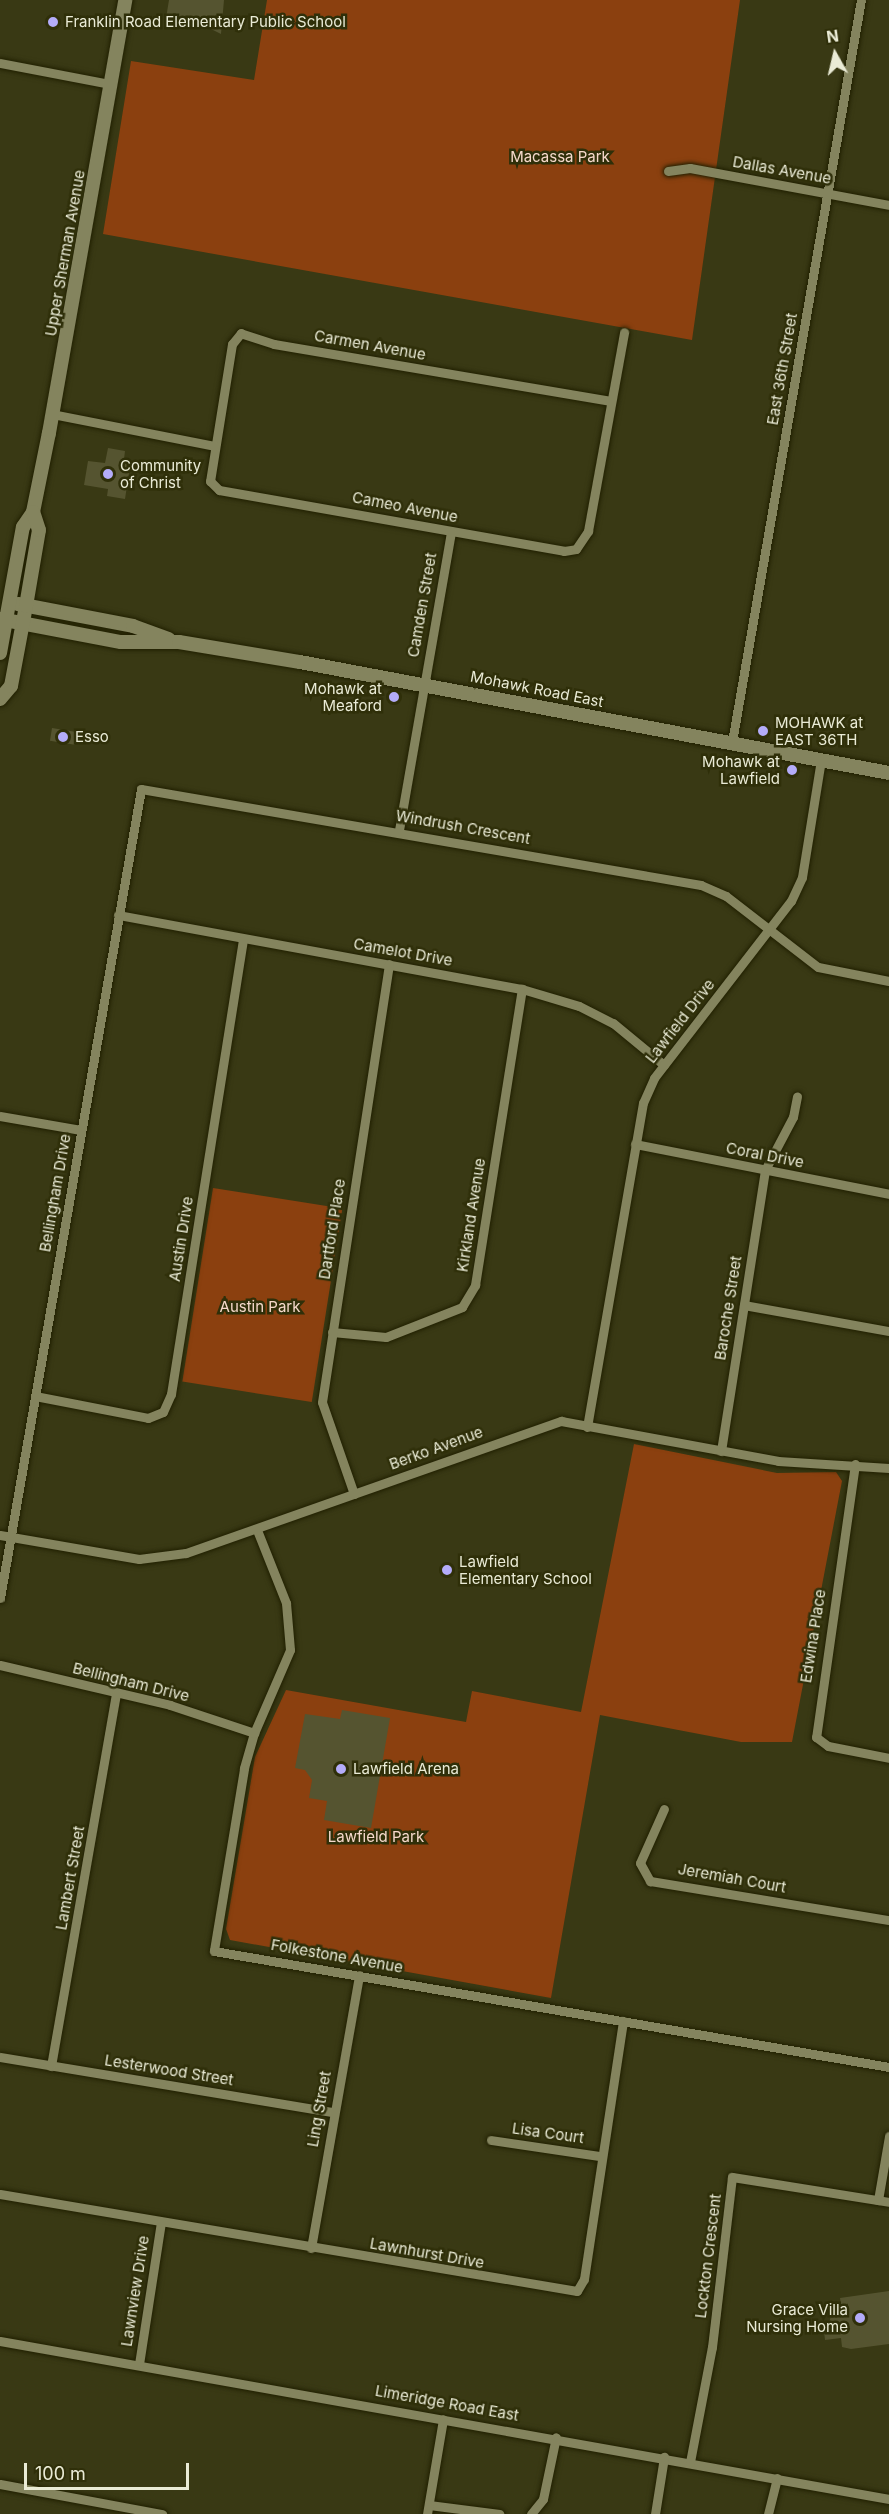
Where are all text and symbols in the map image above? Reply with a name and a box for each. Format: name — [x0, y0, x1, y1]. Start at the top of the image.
place label: Franklin Road Elementary Public School — [65, 13, 346, 31]
marker: Franklin Road Elementary Public School — [46, 15, 60, 29]
north arrow — [805, 24, 865, 84]
text: N — [825, 25, 840, 47]
park label: Macassa Park — [510, 148, 610, 166]
street label: Dallas Avenue — [731, 152, 833, 188]
street label: Upper Sherman Avenue — [41, 168, 89, 338]
street label: East 36th Street — [763, 312, 801, 426]
street label: Carmen Avenue — [313, 326, 427, 364]
place label: Community of Christ — [120, 456, 201, 491]
marker: Community of Christ — [101, 467, 115, 481]
street label: Cameo Avenue — [351, 488, 459, 526]
street label: Camden Street — [404, 551, 440, 659]
street label: Mohawk Road East — [469, 667, 605, 711]
place label: Mohawk at Meaford — [304, 679, 382, 714]
marker: Mohawk at Meaford — [387, 690, 401, 704]
place label: MOHAWK at EAST 36TH — [775, 713, 863, 748]
marker: MOHAWK at EAST 36TH — [756, 724, 770, 738]
place label: Esso — [75, 728, 109, 746]
marker: Esso — [56, 730, 70, 744]
place label: Mohawk at Lawfield — [702, 752, 780, 787]
marker: Mohawk at Lawfield — [785, 763, 799, 777]
street label: Windrush Crescent — [394, 806, 532, 848]
street label: Camelot Drive — [352, 934, 454, 970]
street label: Lawfield Drive — [642, 976, 718, 1066]
street label: Bellingham Drive — [36, 1133, 74, 1253]
street label: Coral Drive — [724, 1139, 806, 1171]
street label: Kirkland Avenue — [453, 1157, 489, 1273]
street label: Dartford Place — [315, 1177, 349, 1281]
street label: Austin Drive — [165, 1195, 197, 1283]
street label: Baroche Street — [711, 1255, 745, 1361]
park label: Austin Park — [220, 1298, 300, 1316]
street label: Berko Avenue — [387, 1423, 485, 1473]
place label: Lawfield Elementary School — [459, 1552, 592, 1587]
marker: Lawfield Elementary School — [440, 1563, 454, 1577]
street label: Edwina Place — [797, 1588, 829, 1684]
street label: Bellingham Drive — [71, 1659, 191, 1705]
place label: Lawfield Arena — [353, 1760, 459, 1778]
marker: Lawfield Arena — [334, 1762, 348, 1776]
street label: Lambert Street — [52, 1825, 88, 1931]
park label: Lawfield Park — [328, 1828, 424, 1846]
street label: Jeremiah Court — [677, 1860, 787, 1896]
street label: Folkestone Avenue — [270, 1936, 404, 1976]
street label: Lesterwood Street — [103, 2051, 235, 2089]
street label: Ling Street — [303, 2070, 335, 2148]
street label: Lisa Court — [511, 2119, 585, 2147]
street label: Lockton Crescent — [691, 2193, 725, 2319]
street label: Lawnview Drive — [117, 2234, 153, 2348]
street label: Lawnhurst Drive — [368, 2234, 486, 2272]
place label: Grace Villa Nursing Home — [746, 2300, 848, 2335]
marker: Grace Villa Nursing Home — [853, 2311, 867, 2325]
street label: Limeridge Road East — [374, 2382, 520, 2424]
scale bar — [27, 2451, 192, 2489]
text: 100 m — [35, 2463, 86, 2484]

